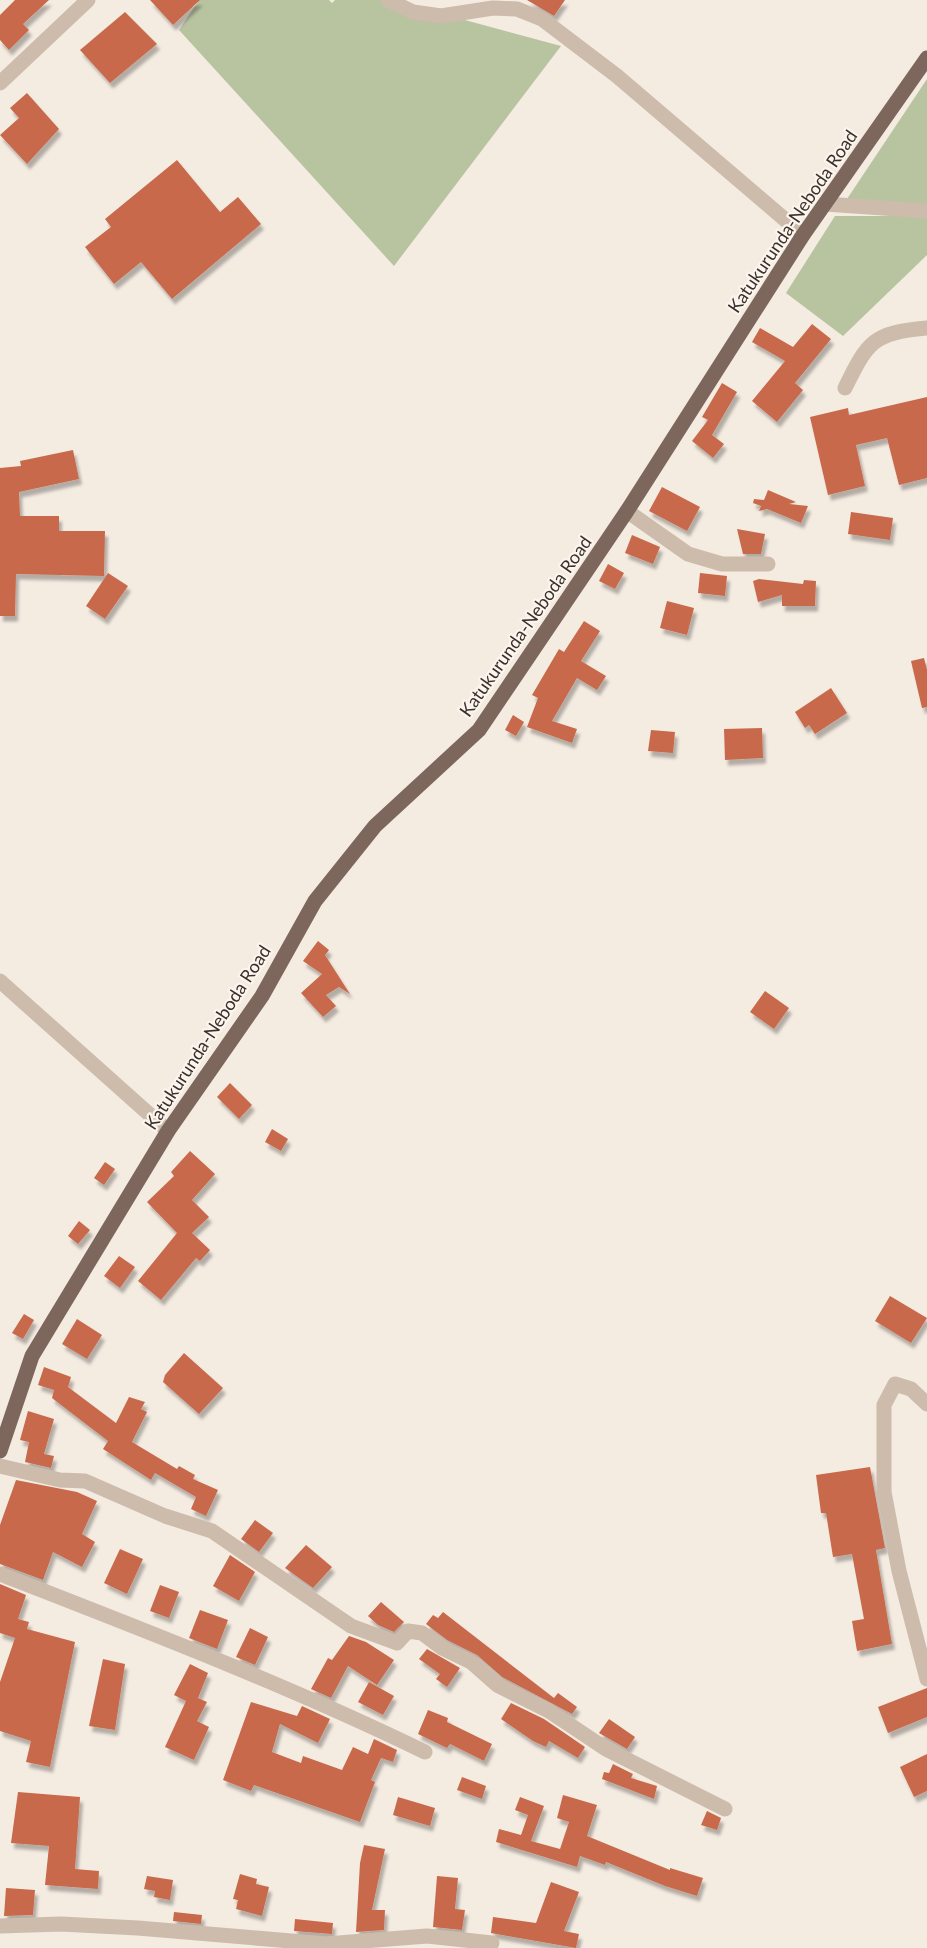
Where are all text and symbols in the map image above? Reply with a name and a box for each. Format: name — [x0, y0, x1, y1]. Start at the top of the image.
street label: Katukurunda-Neboda Road — [723, 126, 861, 316]
street label: Katukurunda-Neboda Road — [454, 531, 596, 721]
street label: Katukurunda-Neboda Road — [139, 941, 275, 1133]

